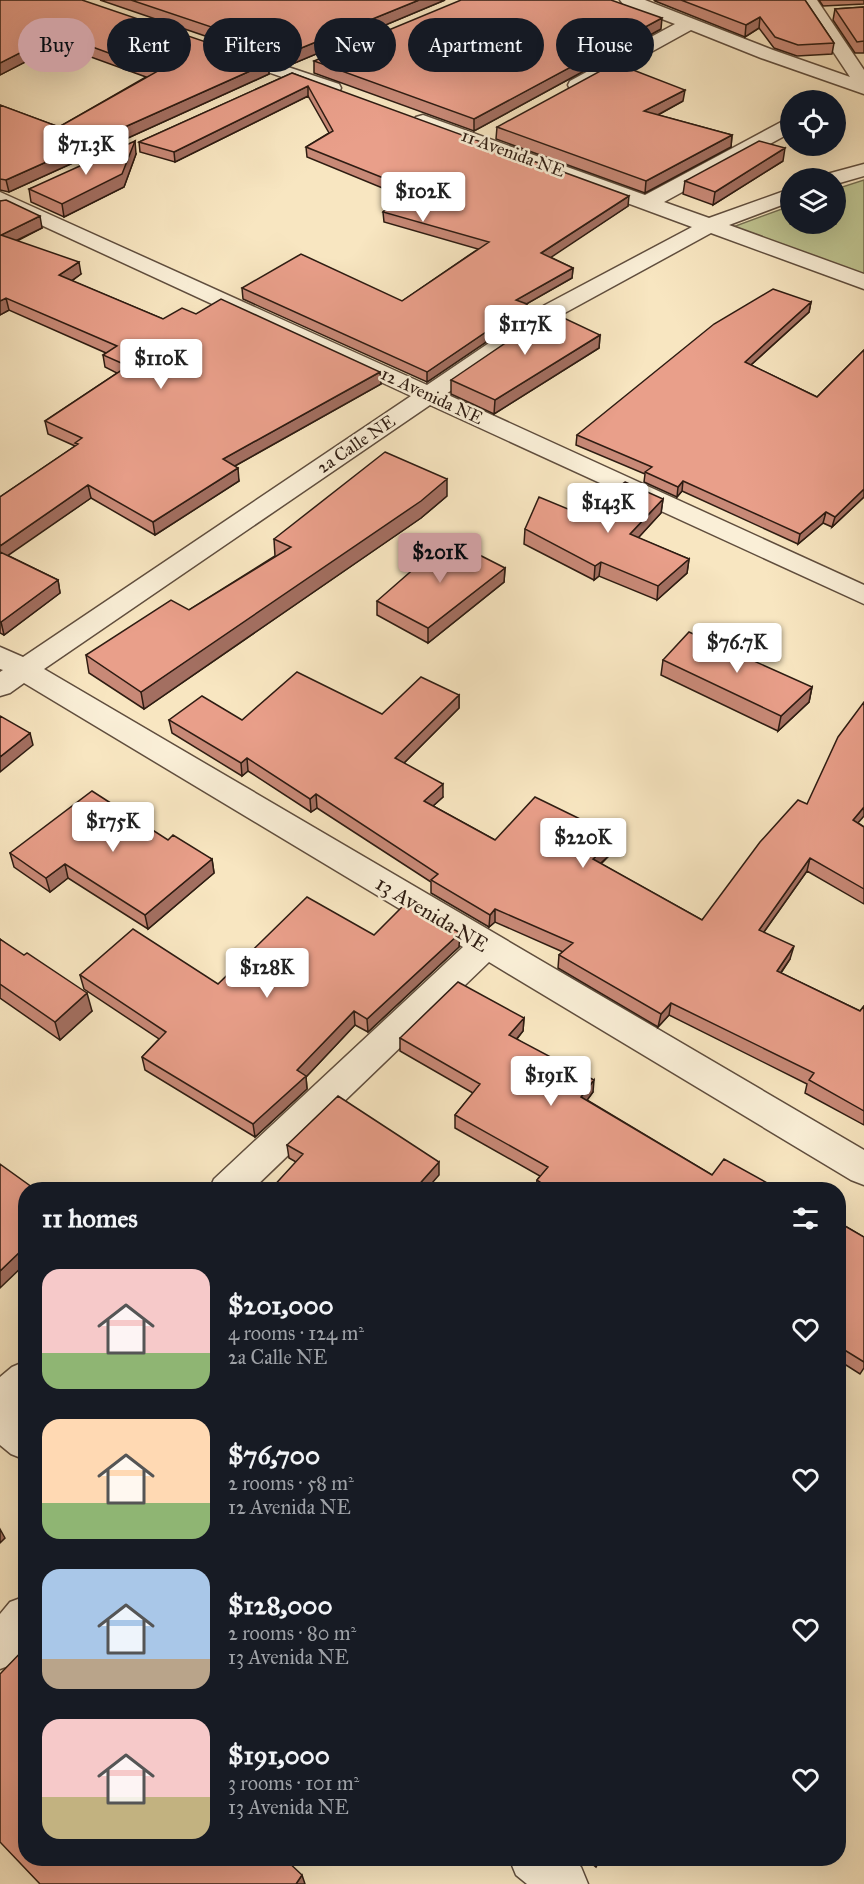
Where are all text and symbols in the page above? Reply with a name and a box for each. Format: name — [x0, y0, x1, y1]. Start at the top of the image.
chip: Buy — [18, 18, 95, 72]
chip: Rent — [107, 18, 191, 72]
chip: Filters — [203, 18, 302, 72]
chip: New — [314, 18, 396, 72]
chip: Apartment — [408, 18, 544, 72]
chip: House — [556, 18, 654, 72]
map controls — [780, 90, 846, 234]
button: locate — [780, 90, 846, 156]
street label: 11 Avenida NE — [458, 124, 568, 182]
pin: $71.3K — [37, 125, 135, 176]
text: $71.3K — [58, 132, 114, 156]
button: layers — [780, 168, 846, 234]
pin: $102K — [381, 172, 465, 223]
text: $102K — [395, 179, 451, 203]
pin: $117K — [483, 305, 567, 356]
text: $117K — [499, 312, 551, 336]
pin: $110K — [119, 339, 203, 390]
text: $110K — [134, 346, 188, 370]
street label: 12 Avenida NE — [377, 363, 487, 429]
street label: 2a Calle NE — [313, 410, 399, 478]
pin: $143K — [566, 483, 650, 534]
text: $143K — [581, 490, 635, 514]
pin: $201K — [398, 533, 482, 584]
text: $201K — [412, 540, 468, 564]
pin: $76.7K — [688, 623, 786, 674]
text: $76.7K — [707, 630, 767, 654]
pin: $175K — [71, 802, 155, 853]
text: $175K — [86, 809, 140, 833]
pin: $220K — [541, 818, 625, 869]
text: $220K — [554, 825, 612, 849]
street label: 13 Avenida NE — [371, 870, 493, 958]
pin: $128K — [225, 948, 309, 999]
text: $128K — [240, 955, 294, 979]
pin: $191K — [509, 1056, 593, 1107]
text: $191K — [525, 1063, 577, 1087]
text: 11 homes — [42, 1202, 138, 1234]
icon: filters — [789, 1202, 822, 1235]
text: $201,000 — [228, 1289, 334, 1321]
icon: home — [90, 1293, 162, 1365]
icon: heart — [789, 1313, 822, 1346]
text: 4 rooms · 124 m² — [228, 1321, 364, 1345]
text: 2a Calle NE — [228, 1345, 327, 1369]
text: $76,700 — [228, 1439, 320, 1471]
icon: home — [90, 1443, 162, 1515]
icon: heart — [789, 1463, 822, 1496]
text: 2 rooms · 58 m² — [228, 1471, 354, 1495]
text: 12 Avenida NE — [228, 1495, 351, 1519]
text: $128,000 — [228, 1589, 333, 1621]
icon: home — [90, 1593, 162, 1665]
icon: heart — [789, 1613, 822, 1646]
text: 2 rooms · 80 m² — [228, 1621, 356, 1645]
text: 13 Avenida NE — [228, 1645, 349, 1669]
text: $191,000 — [228, 1739, 330, 1771]
icon: home — [90, 1743, 162, 1815]
icon: heart — [789, 1763, 822, 1796]
text: 3 rooms · 101 m² — [228, 1771, 359, 1795]
text: 13 Avenida NE — [228, 1795, 349, 1819]

